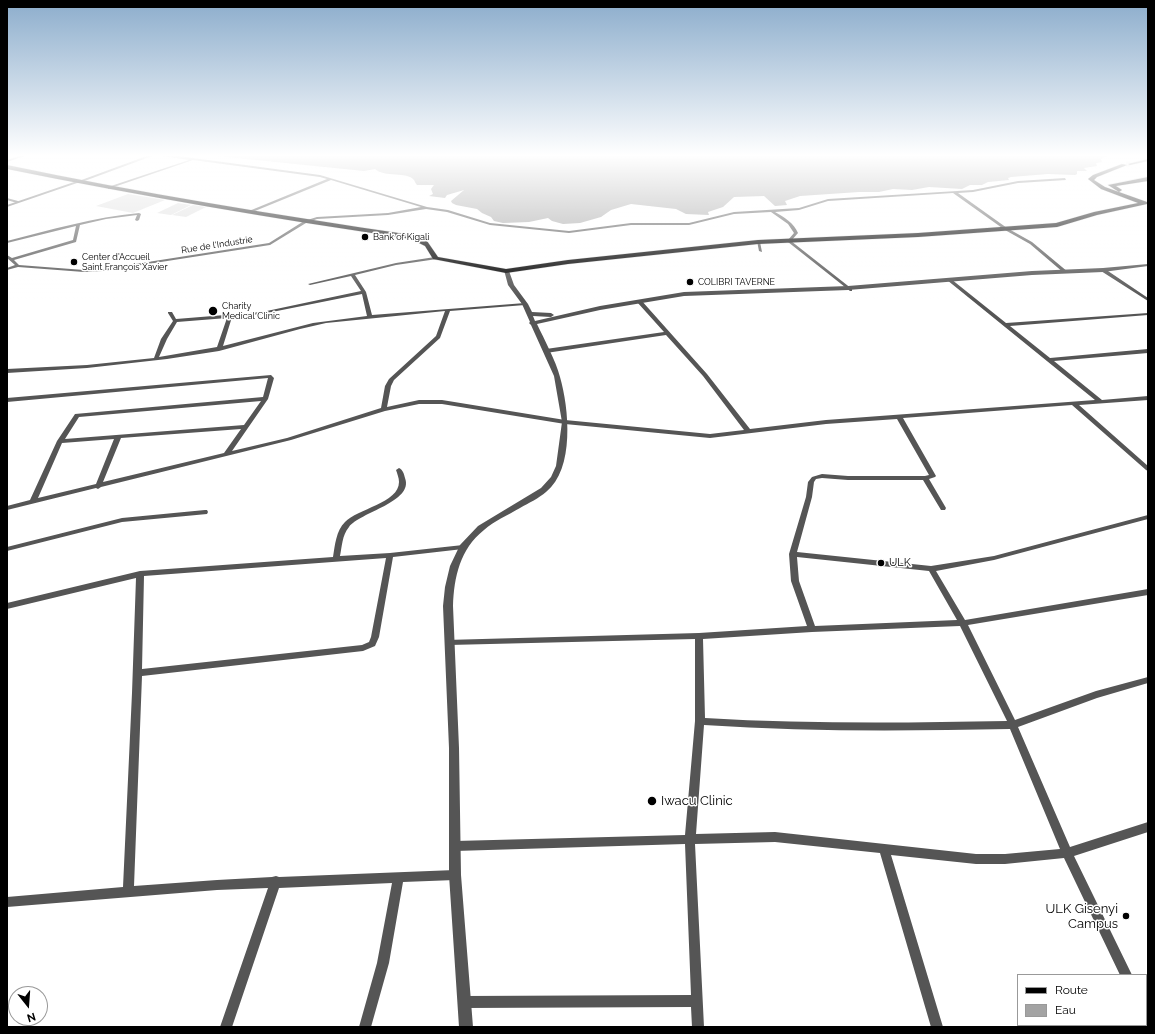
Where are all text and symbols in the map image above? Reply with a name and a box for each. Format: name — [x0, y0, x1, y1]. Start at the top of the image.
marker: Bank of Kigali — [360, 232, 370, 242]
place label: Bank of Kigali — [373, 232, 429, 242]
street label: Rue de l'Industrie — [181, 234, 253, 256]
place label: Center d'Accueil Saint François Xavier — [82, 252, 168, 273]
marker: Center d'Accueil Saint François Xavier — [69, 257, 79, 267]
marker: COLIBRI TAVERNE — [685, 277, 695, 287]
place label: COLIBRI TAVERNE — [698, 277, 775, 287]
place label: Charity Medical Clinic — [222, 301, 280, 322]
marker: Charity Medical Clinic — [207, 305, 219, 317]
place label: ULK — [889, 556, 911, 570]
marker: ULK — [876, 558, 886, 568]
place label: Iwacu Clinic — [661, 793, 733, 809]
marker: Iwacu Clinic — [646, 795, 658, 807]
place label: ULK Gisenyi Campus — [1046, 901, 1118, 932]
marker: ULK Gisenyi Campus — [1121, 911, 1131, 921]
legend — [1017, 974, 1147, 1026]
text: Route — [1055, 983, 1088, 997]
north arrow — [8, 986, 48, 1026]
text: Eau — [1055, 1003, 1076, 1017]
text: N — [25, 1010, 37, 1024]

